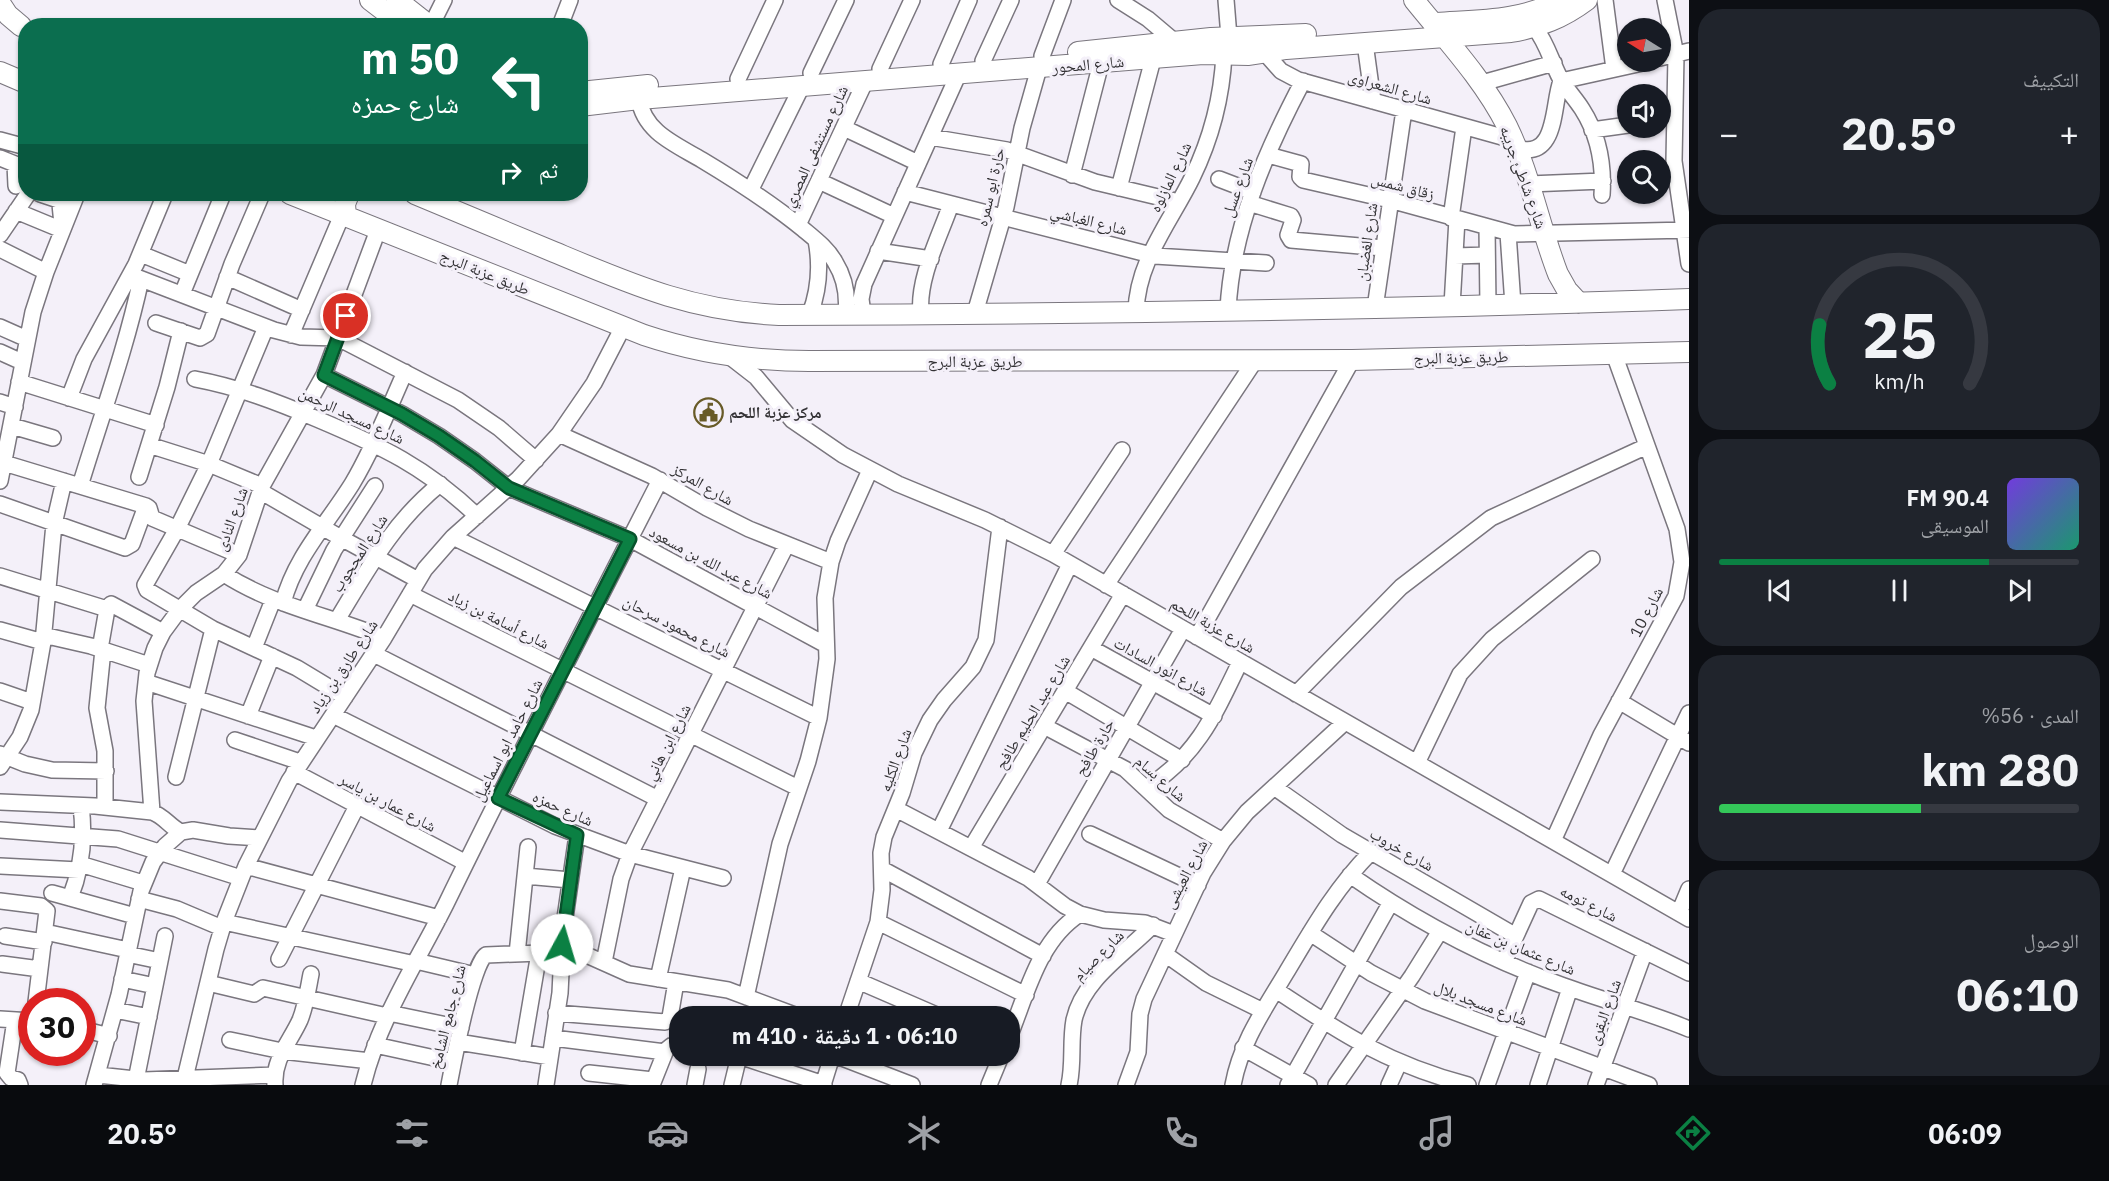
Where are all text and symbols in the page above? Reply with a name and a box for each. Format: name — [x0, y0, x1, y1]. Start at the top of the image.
north arrow — [1617, 18, 1671, 72]
map controls — [1617, 18, 1671, 204]
text: 50 m — [361, 31, 459, 86]
icon: left — [480, 42, 558, 120]
street label: شارع المحور — [1050, 51, 1125, 78]
street label: شارع الشعراوى — [1345, 65, 1434, 109]
text: التكييف — [2023, 66, 2079, 93]
street label: شارع مستشفى المصري — [778, 82, 855, 211]
button: sound — [1617, 84, 1671, 138]
text: شارع حمزه — [351, 85, 459, 120]
text: 20.5° — [1841, 104, 1957, 162]
text: − — [1719, 112, 1739, 155]
text: + — [2059, 112, 2079, 155]
street label: شارع شاطئ جريبه — [1495, 123, 1552, 232]
street label: شارع المازلوه — [1144, 139, 1196, 216]
street label: حارة ابو سمره — [971, 146, 1009, 228]
button: search — [1617, 150, 1671, 204]
street label: شارع عسل — [1217, 154, 1258, 220]
text: ثم — [539, 155, 558, 184]
icon: right — [494, 156, 527, 189]
street label: زقاق شمس — [1369, 168, 1437, 205]
street label: شارع الغباشي — [1048, 201, 1129, 242]
street label: شارع الغضبان — [1351, 202, 1382, 282]
street label: طريق عزبة البرج — [437, 245, 533, 300]
pin — [320, 290, 371, 341]
text: 25 — [1862, 294, 1936, 375]
icon: arrive — [329, 299, 362, 332]
street label: طريق عزبة البرج — [1413, 346, 1509, 369]
street label: طريق عزبة البرج — [927, 351, 1023, 372]
text: km/h — [1874, 368, 1924, 396]
street label: شارع مسجد الرحمن — [296, 382, 408, 449]
public building icon: مركز عزبة اللحم — [692, 396, 724, 428]
place label: مركز عزبة اللحم — [729, 402, 822, 424]
street label: شارع المركز — [667, 458, 737, 510]
text: 90.4 FM — [1906, 483, 1989, 512]
street label: شارع النادى — [210, 484, 253, 554]
street label: شارع المحجوب — [326, 510, 393, 596]
text: الموسيقى — [1921, 512, 1989, 539]
street label: شارع عبد الله بن مسعود — [646, 521, 776, 604]
icon: previous — [1763, 574, 1796, 607]
icon: pause — [1883, 574, 1916, 607]
icon: next — [2003, 574, 2036, 607]
street label: شارع 10 — [1625, 584, 1668, 641]
street label: شارع أسامة بن زياد — [445, 585, 553, 654]
street label: شارع محمود سرحان — [620, 590, 734, 662]
street label: شارع عزبة اللحم — [1167, 593, 1259, 658]
street label: شارع طارق بن زياد — [304, 615, 383, 717]
street label: شارع انور السادات — [1110, 632, 1212, 701]
street label: شارع عبد الحليم طافح — [990, 651, 1075, 773]
street label: شارع حامد ابو اسماعيل — [467, 675, 547, 805]
street label: شارع ابن هاني — [639, 700, 698, 785]
text: المدى · 56% — [1981, 702, 2079, 729]
street label: حارة طافح — [1070, 715, 1119, 780]
street label: شارع الكليه — [874, 726, 917, 795]
text: 280 km — [1921, 740, 2079, 798]
street label: شارع بسام — [1131, 750, 1191, 806]
street label: شارع عمار بن ياسر — [335, 768, 440, 837]
street label: شارع حمزه — [529, 786, 596, 831]
street label: شارع خروب — [1366, 823, 1438, 876]
street label: شارع العيشى — [1158, 836, 1212, 912]
street label: شارع تومه — [1557, 880, 1621, 927]
position arrow — [530, 913, 594, 977]
street label: شارع عثمان بن عفان — [1463, 915, 1579, 980]
street label: شارع صيام — [1068, 925, 1129, 986]
text: الوصول — [2024, 927, 2079, 954]
street label: شارع جامع الشامخ — [424, 963, 471, 1072]
text: 06:10 — [1956, 965, 2079, 1023]
street label: شارع مسجد بلال — [1431, 976, 1530, 1031]
street label: شارع البقرى — [1583, 976, 1626, 1048]
speed limit sign: 30 — [18, 988, 96, 1066]
text: 06:10 · 1 دقيقة · 410 m — [732, 1021, 957, 1050]
icon: filters — [391, 1112, 433, 1154]
icon: car — [647, 1112, 689, 1154]
icon: climate — [903, 1112, 945, 1154]
icon: phone — [1160, 1112, 1202, 1154]
icon: music — [1416, 1112, 1458, 1154]
icon: directions — [1672, 1112, 1714, 1154]
text: 20.5° — [107, 1116, 177, 1151]
text: 06:09 — [1928, 1116, 2002, 1151]

